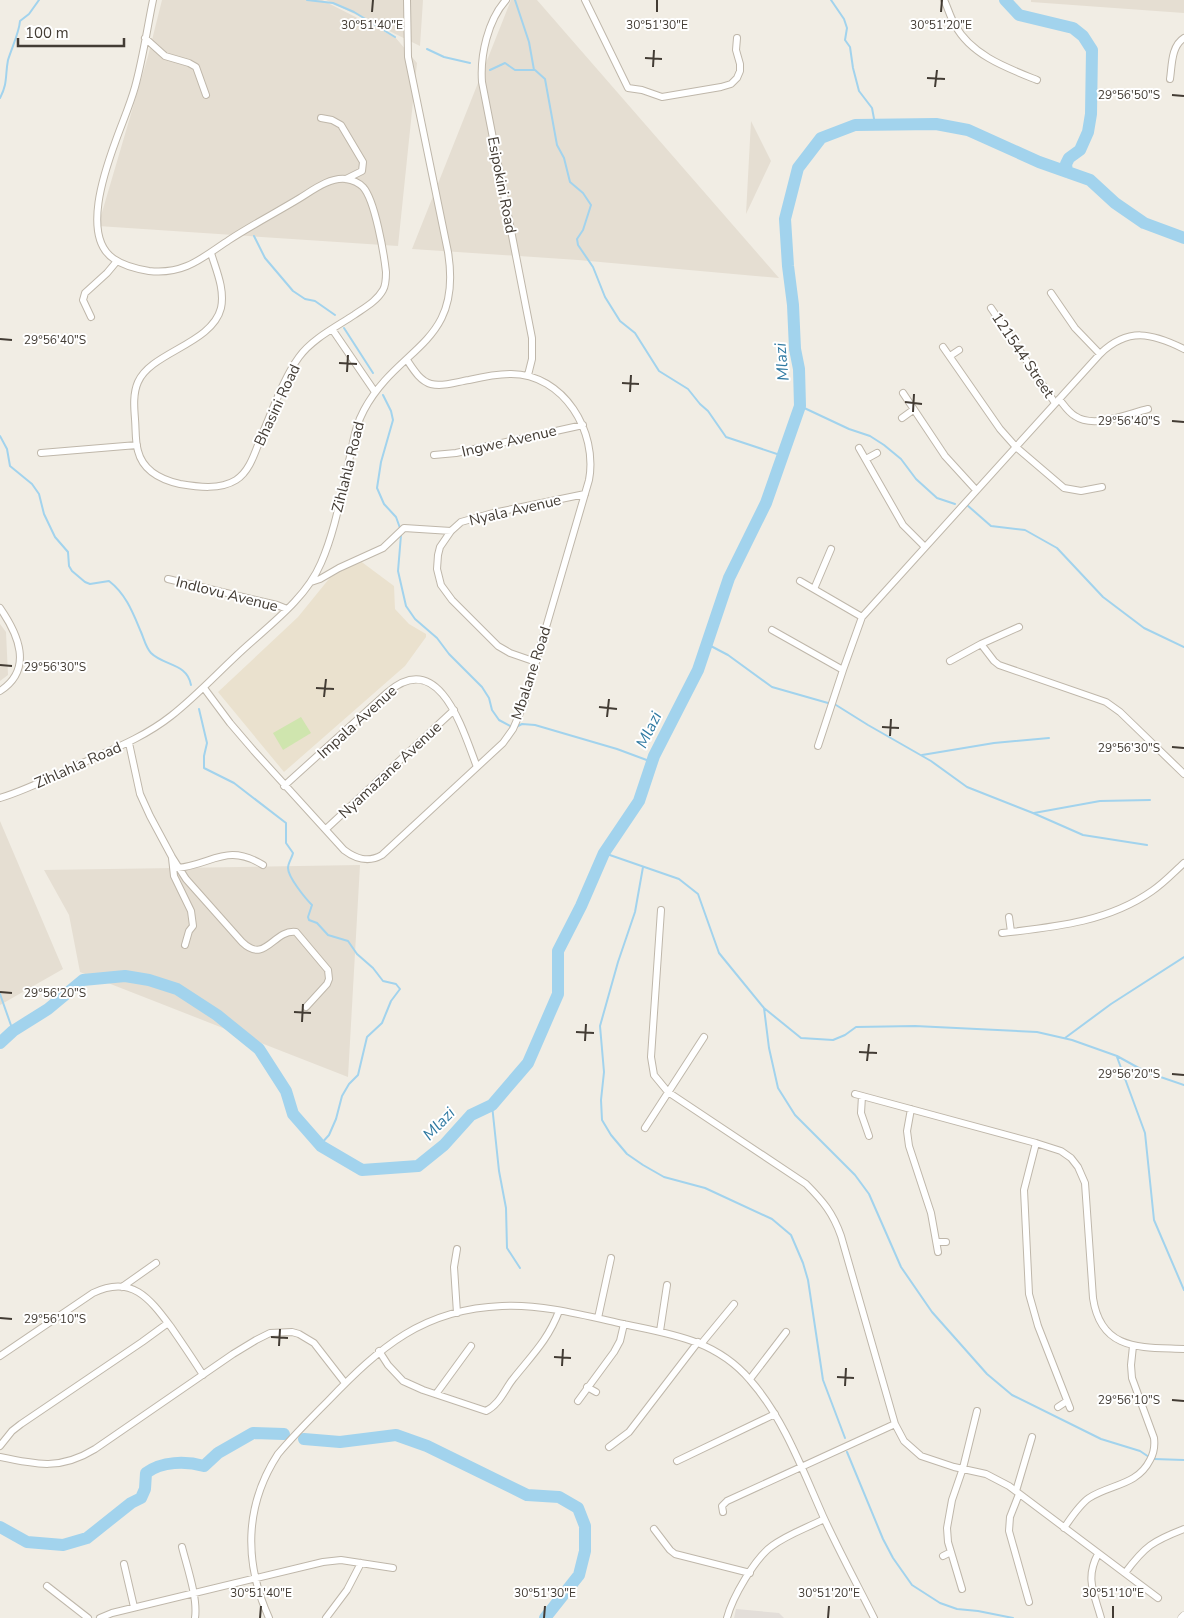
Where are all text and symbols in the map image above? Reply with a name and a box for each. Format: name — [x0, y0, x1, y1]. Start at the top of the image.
scale bar — [18, 15, 124, 47]
text: 30°51'40"E — [341, 17, 403, 33]
text: 30°51'30"E — [626, 17, 688, 33]
text: 30°51'20"E — [910, 17, 972, 33]
text: 100 m — [25, 23, 69, 43]
text: 29°56'50"S — [1098, 87, 1160, 103]
street label: Esipokini Road — [483, 135, 521, 235]
street label: 121544 Street — [987, 308, 1059, 402]
text: 29°56'40"S — [24, 332, 86, 348]
water label: Mlazi — [769, 342, 795, 382]
street label: Bhasini Road — [249, 361, 305, 449]
text: 29°56'40"S — [1098, 413, 1160, 429]
street label: Zihlahla Road — [327, 420, 369, 514]
street label: Ingwe Avenue — [460, 420, 558, 462]
street label: Nyala Avenue — [467, 490, 563, 530]
street label: Indlovu Avenue — [174, 572, 280, 616]
street label: Mbalane Road — [506, 624, 556, 722]
text: 29°56'30"S — [24, 659, 86, 675]
street label: Impala Avenue — [313, 681, 401, 763]
water label: Mlazi — [631, 708, 667, 752]
street label: Nyamazane Avenue — [334, 717, 446, 823]
street label: Zihlahla Road — [32, 737, 124, 793]
text: 29°56'30"S — [1098, 740, 1160, 756]
text: 29°56'20"S — [24, 985, 86, 1001]
text: 29°56'20"S — [1098, 1066, 1160, 1082]
water label: Mlazi — [418, 1102, 460, 1145]
text: 29°56'10"S — [24, 1311, 86, 1327]
text: 29°56'10"S — [1098, 1392, 1160, 1408]
text: 30°51'40"E — [230, 1585, 292, 1601]
text: 30°51'30"E — [514, 1585, 576, 1601]
text: 30°51'20"E — [798, 1585, 860, 1601]
text: 30°51'10"E — [1082, 1585, 1144, 1601]

